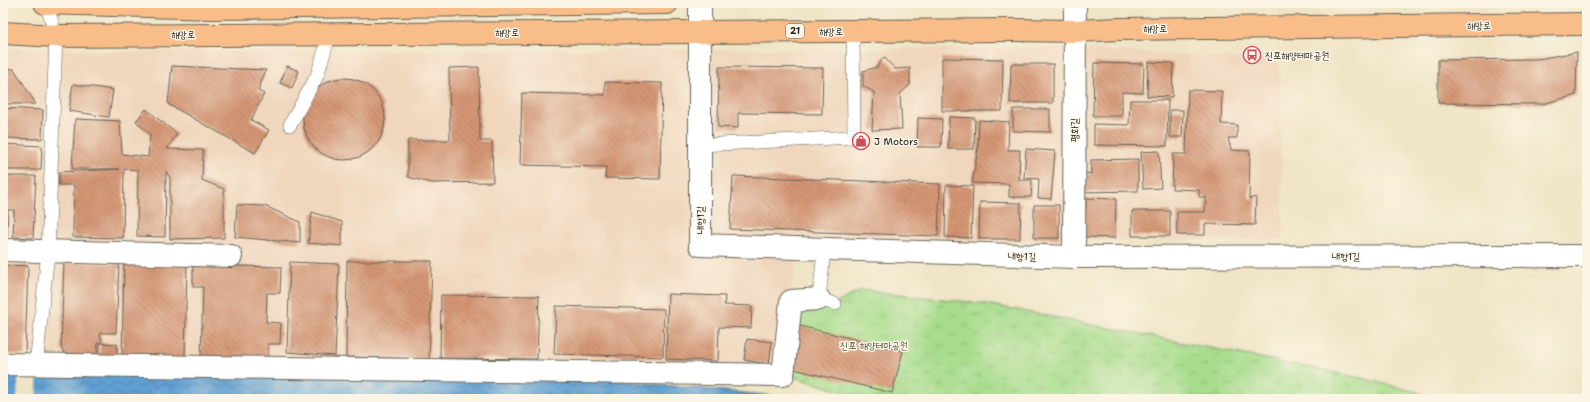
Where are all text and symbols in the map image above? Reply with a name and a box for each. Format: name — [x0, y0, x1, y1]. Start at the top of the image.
street label: 해망로 — [1467, 19, 1491, 32]
street label: 해망로 — [1143, 22, 1167, 35]
road number: 21 — [786, 24, 804, 38]
street label: 해망로 — [819, 25, 843, 38]
street label: 해망로 — [495, 26, 519, 39]
street label: 해망로 — [171, 28, 195, 41]
bus stop icon: 진포해양테마공원 — [1242, 45, 1262, 65]
place label: 진포해양테마공원 — [1265, 49, 1329, 62]
street label: 평화길 — [1068, 118, 1081, 142]
shop icon: J Motors — [851, 131, 871, 151]
place label: J Motors — [874, 135, 918, 148]
street label: 내항1길 — [694, 206, 707, 234]
street label: 내항1길 — [1008, 250, 1036, 263]
street label: 내항1길 — [1332, 250, 1360, 263]
park label: 진포 해양테마공원 — [840, 339, 908, 352]

